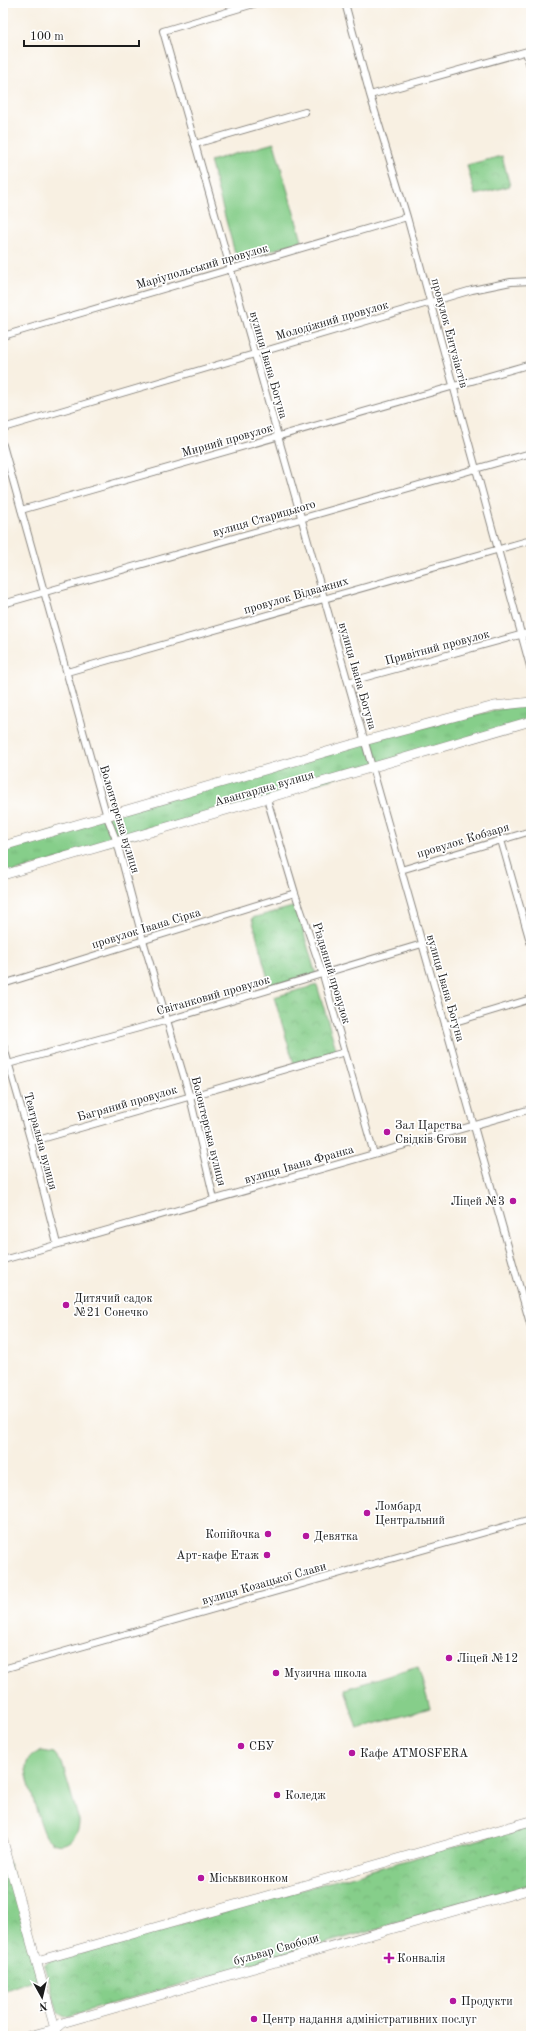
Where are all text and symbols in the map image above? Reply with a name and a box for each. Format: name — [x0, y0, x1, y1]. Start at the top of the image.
scale bar — [24, 22, 139, 48]
text: 100 m — [30, 31, 64, 43]
street label: Маріупольський провулок — [135, 241, 270, 292]
street label: провулок Ентузіастів — [429, 277, 470, 389]
street label: Молодіжний провулок — [274, 298, 390, 343]
street label: вулиця Івана Богуна — [247, 310, 289, 420]
street label: Мирний провулок — [181, 422, 274, 460]
street label: вулиця Старицького — [211, 499, 317, 539]
street label: провулок Відважних — [242, 574, 350, 617]
street label: вулиця Івана Богуна — [336, 621, 378, 731]
street label: Привітний провулок — [383, 627, 491, 668]
street label: Волонтерська вулиця — [97, 764, 141, 875]
street label: Авангардна вулиця — [213, 769, 315, 809]
street label: провулок Кобзаря — [416, 821, 511, 861]
street label: провулок Івана Сірка — [90, 906, 202, 951]
street label: Різдвяний провулок — [310, 921, 353, 1026]
street label: вулиця Івана Богуна — [424, 933, 466, 1043]
street label: Світанковий провулок — [155, 973, 271, 1018]
street label: Волонтерська вулиця — [189, 1075, 227, 1187]
street label: Багряний провулок — [76, 1084, 179, 1124]
street label: Театральна вулиця — [21, 1091, 59, 1191]
place label: Зал Царства Свідків Єгови — [395, 1120, 467, 1146]
marker: Зал Царства Свідків Єгови — [382, 1127, 392, 1137]
street label: вулиця Івана Франка — [243, 1144, 355, 1186]
place label: Ліцей №3 — [451, 1195, 505, 1208]
marker: Ліцей №3 — [508, 1196, 518, 1206]
place label: Дитячий садок №21 Сонечко — [74, 1293, 153, 1319]
marker: Дитячий садок №21 Сонечко — [61, 1300, 71, 1310]
place label: Ломбард Центральний — [375, 1501, 445, 1527]
marker: Ломбард Центральний — [362, 1508, 372, 1518]
place label: Копійочка — [205, 1528, 260, 1541]
marker: Копійочка — [263, 1529, 273, 1539]
marker: Девятка — [301, 1531, 311, 1541]
place label: Девятка — [314, 1531, 358, 1543]
place label: Арт-кафе Етаж — [176, 1550, 259, 1562]
marker: Арт-кафе Етаж — [262, 1550, 272, 1560]
street label: вулиця Козацької Слави — [201, 1560, 328, 1607]
place label: Ліцей №12 — [457, 1652, 518, 1665]
marker: Ліцей №12 — [444, 1653, 454, 1663]
marker: Музична школа — [271, 1668, 281, 1678]
place label: Музична школа — [284, 1668, 367, 1680]
marker: СБУ — [236, 1741, 246, 1751]
place label: СБУ — [249, 1741, 274, 1753]
marker: Кафе ATMOSFERA — [347, 1748, 357, 1758]
place label: Кафе ATMOSFERA — [360, 1748, 468, 1760]
marker: Коледж — [272, 1790, 282, 1800]
place label: Коледж — [285, 1790, 326, 1802]
place label: Міськвиконком — [209, 1872, 288, 1885]
marker: Міськвиконком — [196, 1873, 206, 1883]
street label: бульвар Свободи — [232, 1932, 320, 1968]
place label: Конвалія — [397, 1952, 445, 1965]
marker: Конвалія — [384, 1953, 394, 1963]
north arrow — [22, 1977, 62, 2017]
marker: Продукти — [448, 1996, 458, 2006]
place label: Продукти — [461, 1996, 513, 2008]
text: N — [38, 1999, 48, 2012]
place label: Центр надання адміністративних послуг — [262, 2013, 477, 2026]
marker: Центр надання адміністративних послуг — [249, 2014, 259, 2024]

